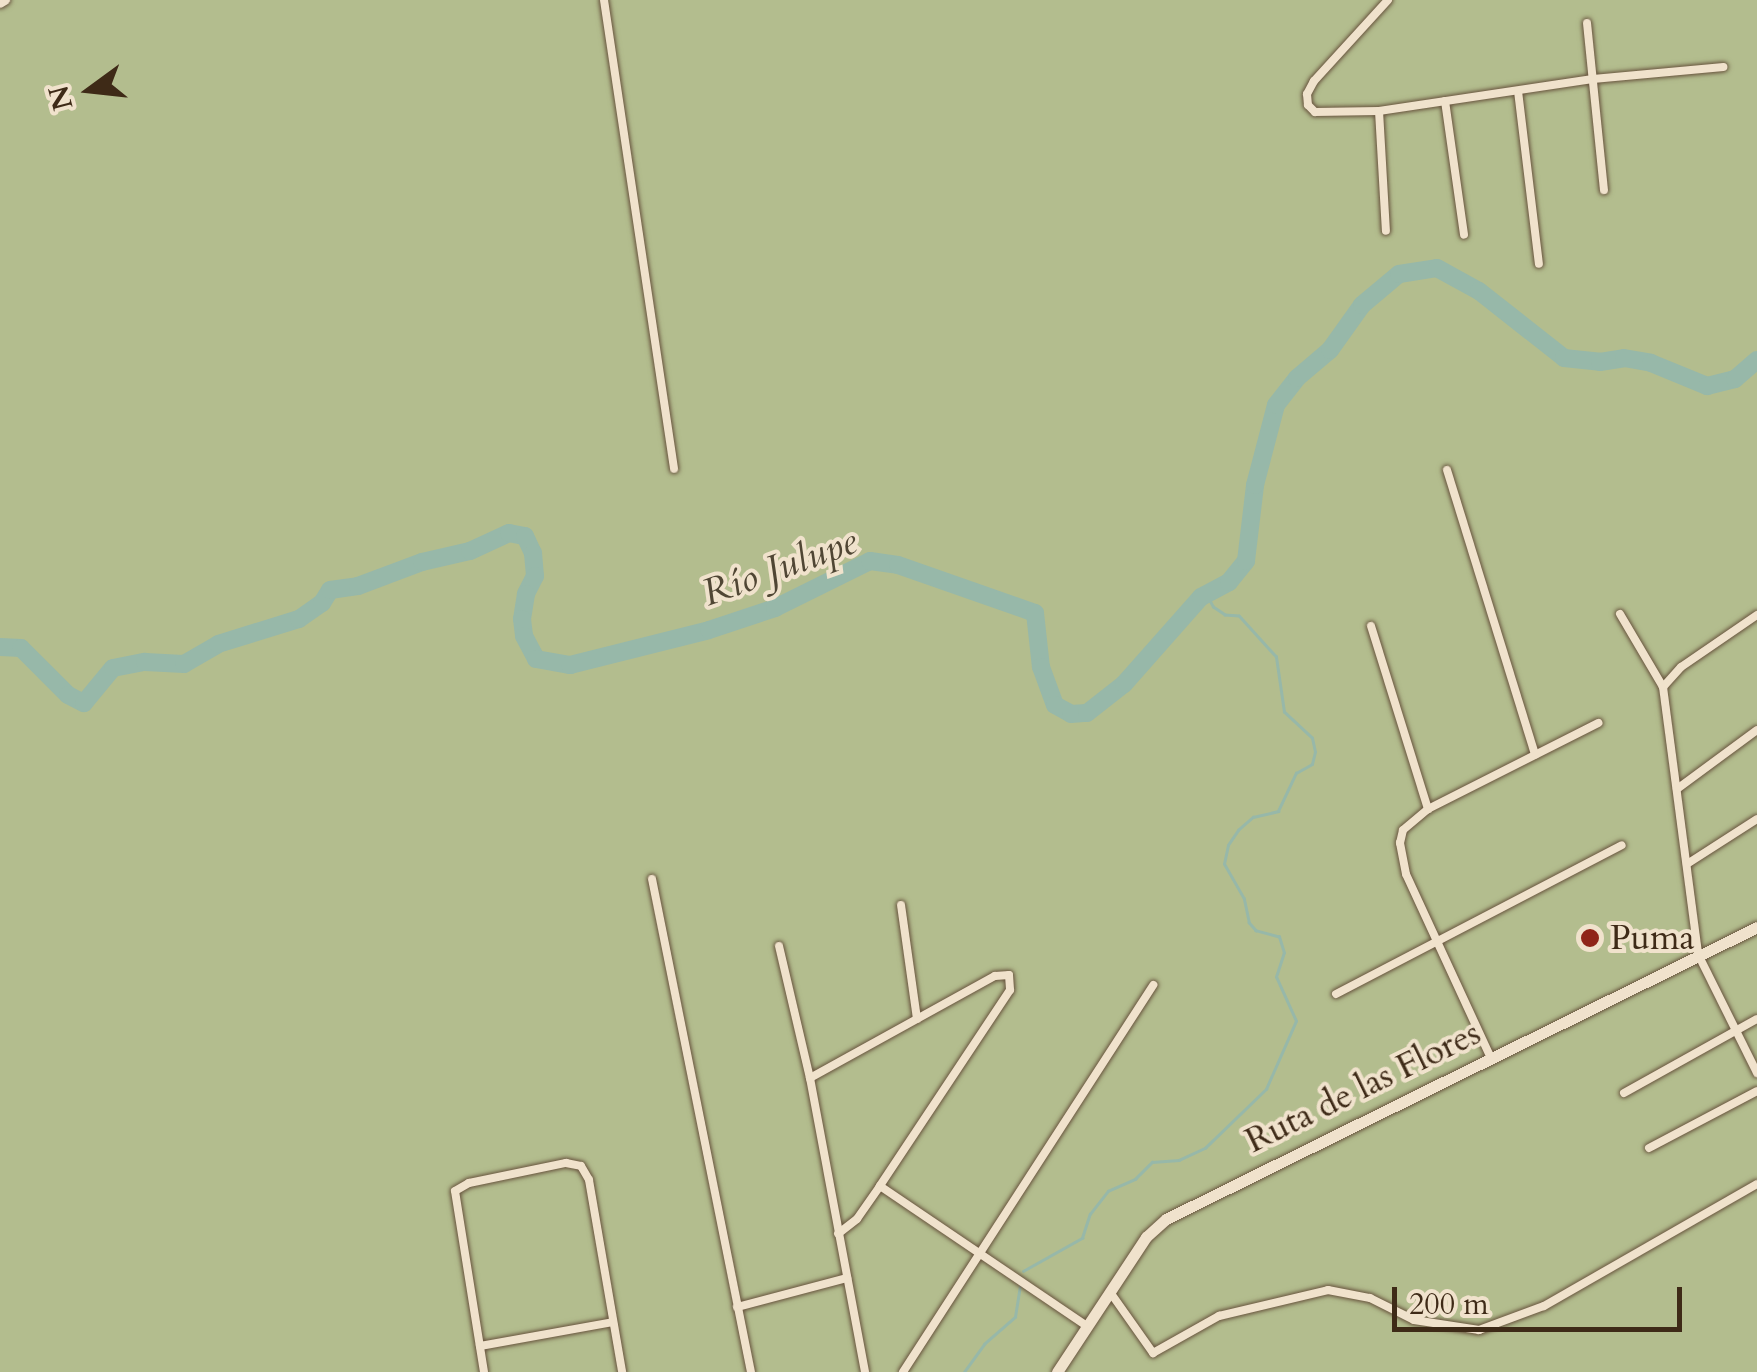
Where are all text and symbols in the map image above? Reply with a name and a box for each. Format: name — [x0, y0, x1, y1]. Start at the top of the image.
north arrow — [40, 40, 140, 140]
text: N — [40, 81, 83, 114]
water label: Río Julupe — [696, 519, 864, 617]
place label: Puma — [1610, 917, 1695, 959]
marker: Puma — [1579, 927, 1601, 949]
street label: Ruta de las Flores — [1239, 1012, 1487, 1162]
scale bar — [1397, 1267, 1687, 1329]
text: 200 m — [1409, 1284, 1489, 1325]

